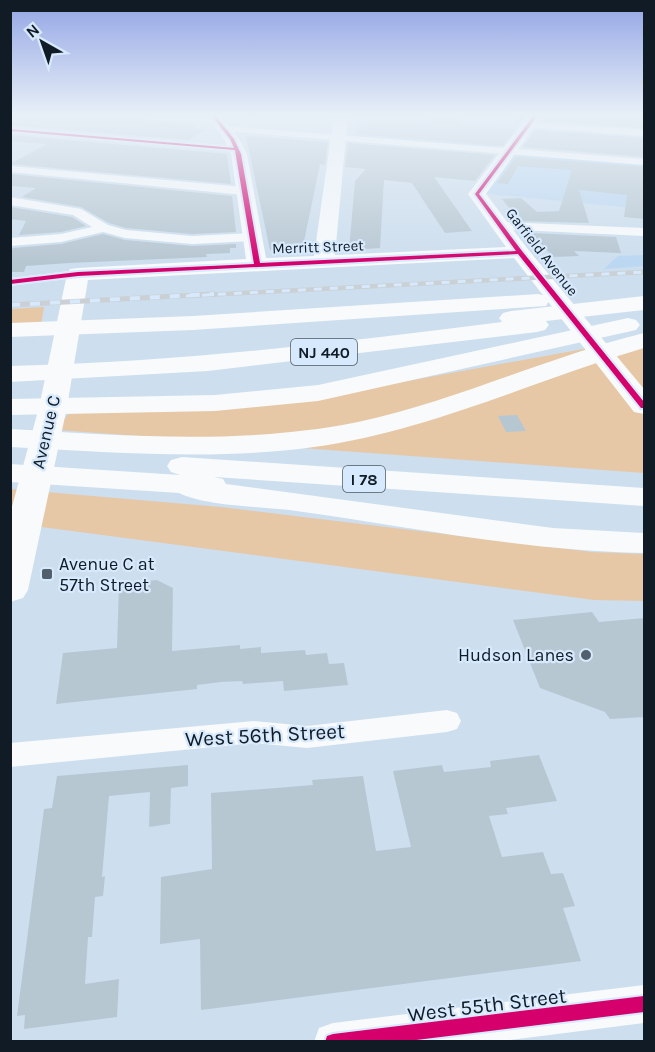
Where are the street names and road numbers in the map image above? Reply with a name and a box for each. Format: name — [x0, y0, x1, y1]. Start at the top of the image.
street label: Garfield Avenue — [502, 204, 582, 300]
street label: Merritt Street — [272, 236, 365, 258]
road number: NJ 440 — [291, 339, 357, 365]
street label: Avenue C — [27, 393, 65, 471]
road number: I 78 — [343, 466, 385, 492]
street label: West 56th Street — [185, 719, 346, 751]
street label: West 55th Street — [406, 983, 568, 1027]

